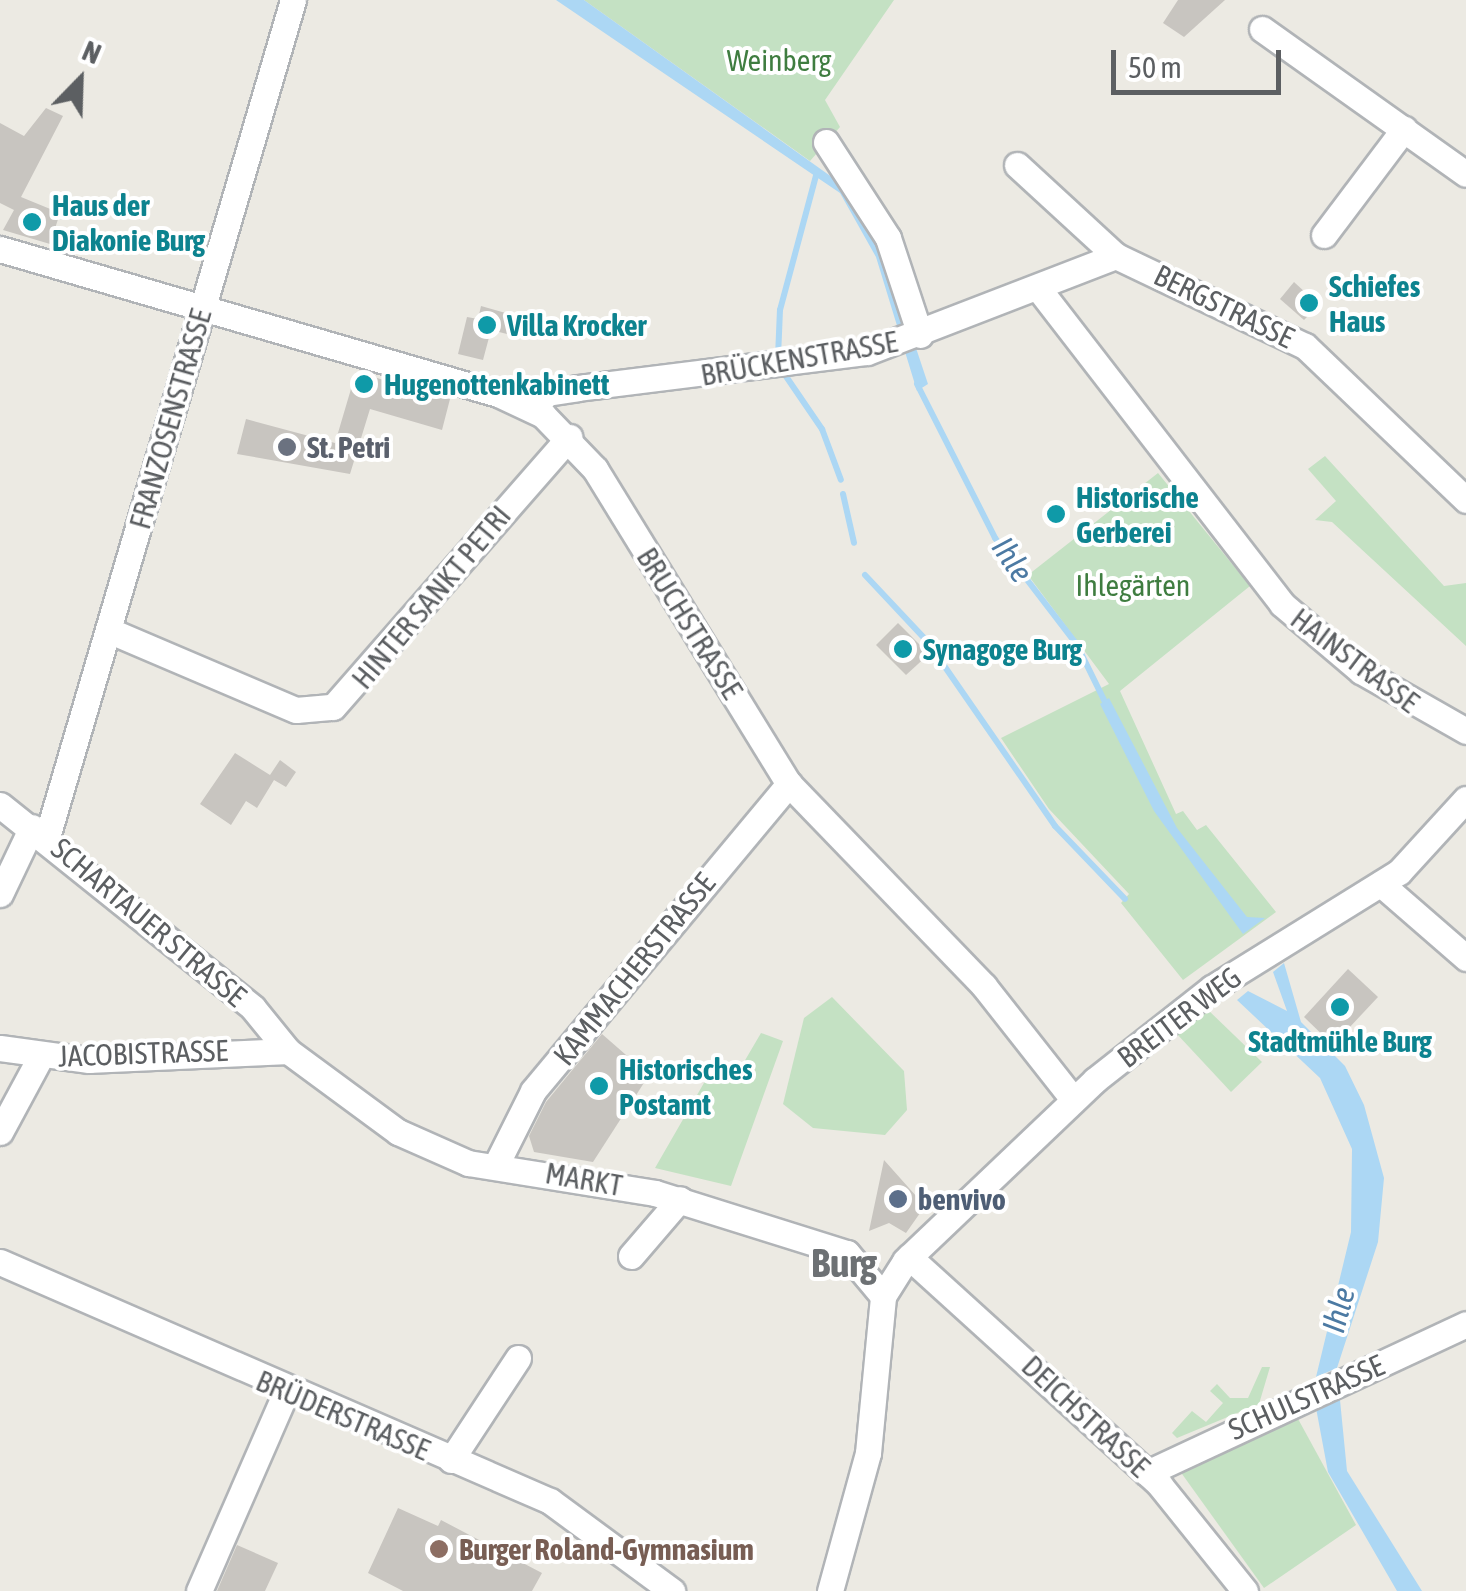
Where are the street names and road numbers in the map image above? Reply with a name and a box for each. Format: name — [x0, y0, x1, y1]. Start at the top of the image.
street label: BERGSTRASSE — [1148, 257, 1300, 355]
street label: FRANZOSENSTRASSE — [121, 305, 219, 533]
street label: BRÜCKENSTRASSE — [698, 323, 900, 393]
street label: HINTER SANKT PETRI — [344, 498, 518, 696]
street label: BRUCHSTRASSE — [629, 541, 751, 705]
street label: HAINSTRASSE — [1284, 600, 1426, 720]
street label: SCHARTAUER STRASSE — [44, 830, 254, 1014]
street label: KAMMACHERSTRASSE — [546, 866, 722, 1072]
street label: BREITER WEG — [1110, 959, 1248, 1075]
street label: JACOBISTRASSE — [57, 1032, 229, 1074]
street label: MARKT — [543, 1155, 625, 1203]
street label: SCHULSTRASSE — [1223, 1347, 1389, 1447]
street label: DEICHSTRASSE — [1015, 1348, 1157, 1484]
street label: BRÜDERSTRASSE — [251, 1362, 435, 1468]

